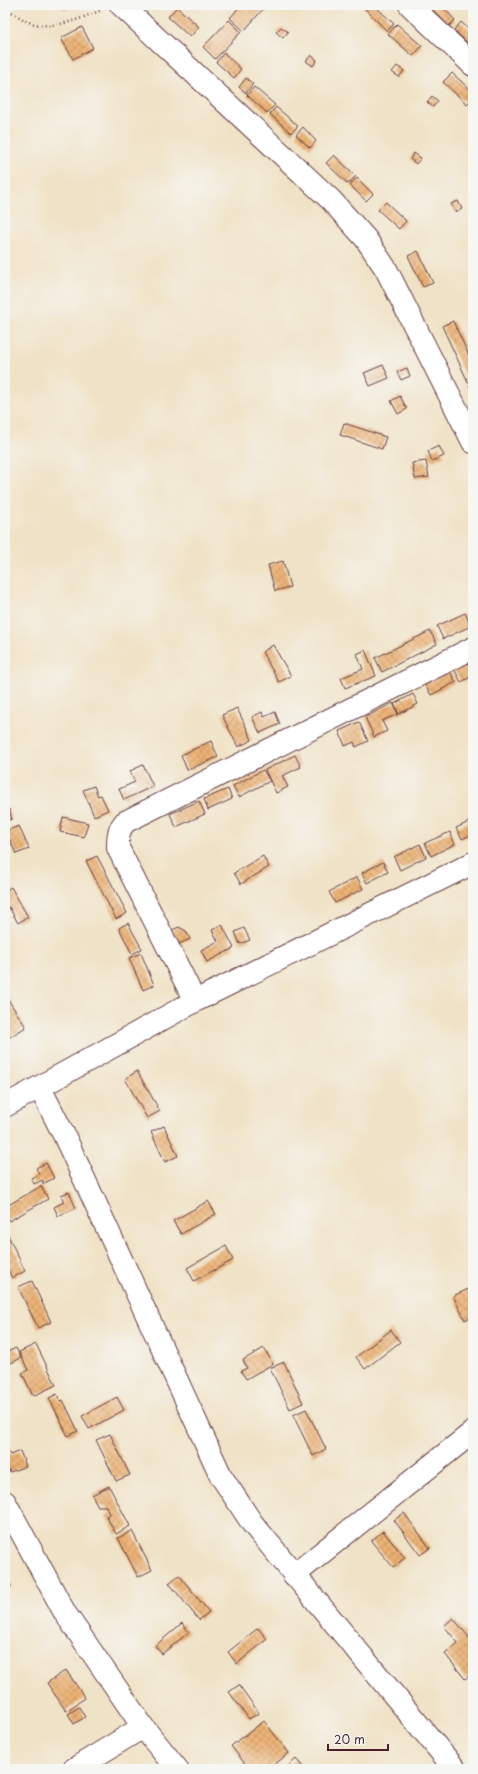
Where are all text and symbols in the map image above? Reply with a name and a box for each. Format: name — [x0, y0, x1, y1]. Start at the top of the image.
scale bar — [328, 1726, 388, 1752]
text: 20 m — [334, 1730, 365, 1748]

